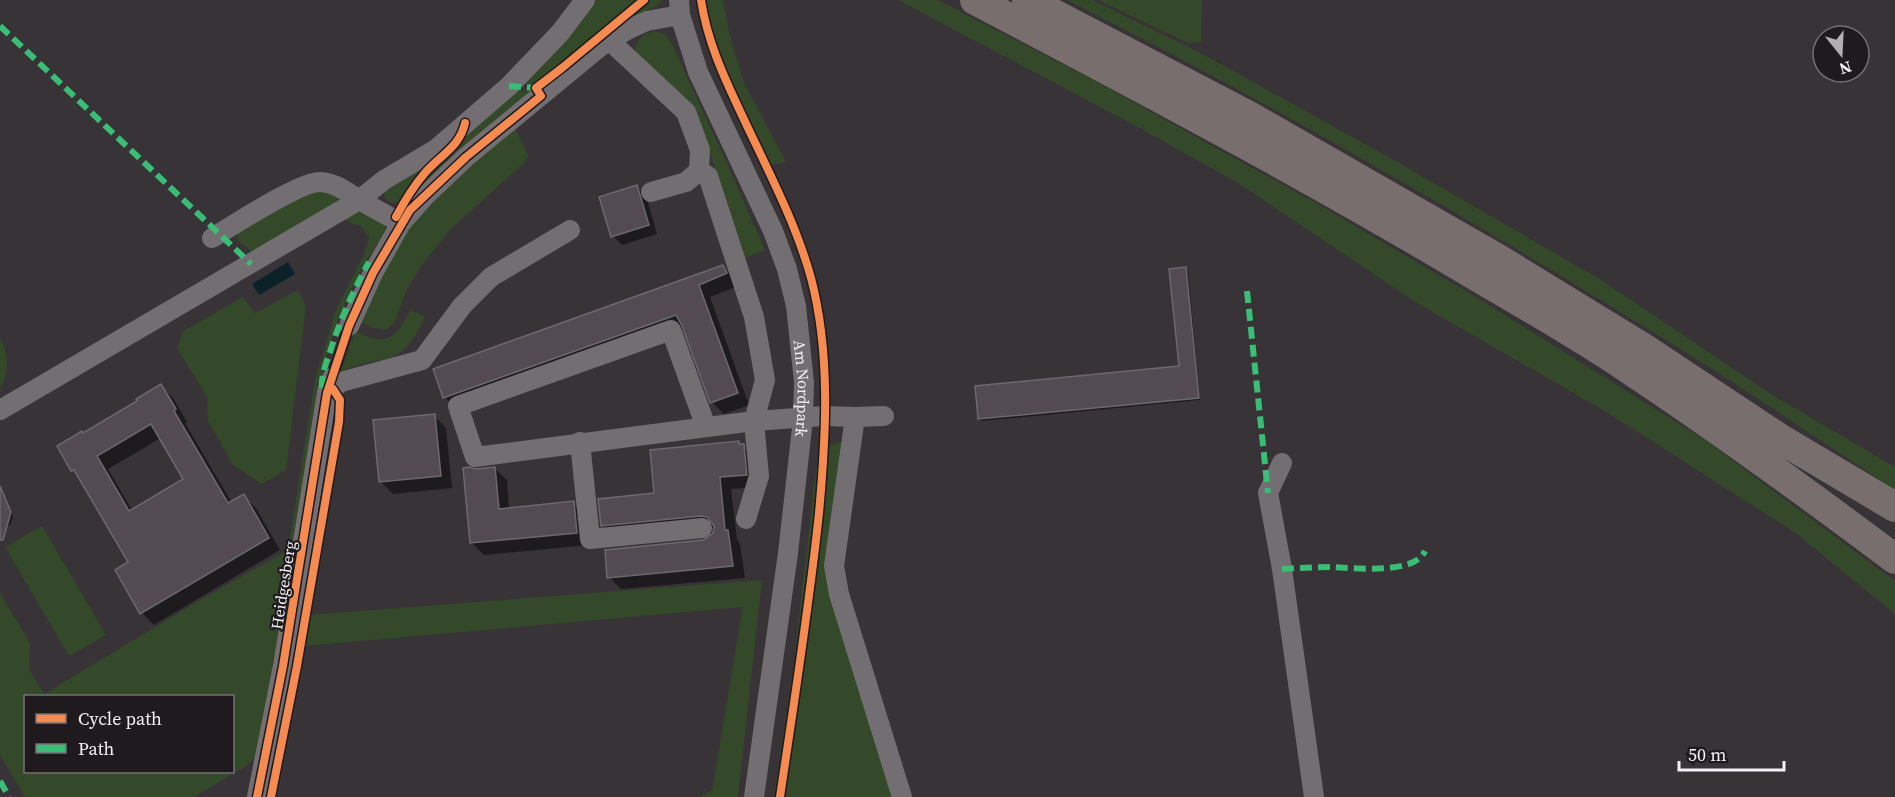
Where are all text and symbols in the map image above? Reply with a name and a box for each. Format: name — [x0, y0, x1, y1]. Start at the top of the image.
north arrow — [1811, 24, 1871, 84]
text: N — [1836, 56, 1855, 81]
street label: Am Nordpark — [789, 339, 815, 438]
street label: Heidgesberg — [265, 539, 301, 631]
legend — [24, 695, 234, 773]
text: Cycle path — [78, 706, 162, 731]
scale bar — [1679, 734, 1784, 772]
text: Path — [78, 736, 115, 761]
text: 50 m — [1688, 742, 1726, 767]

